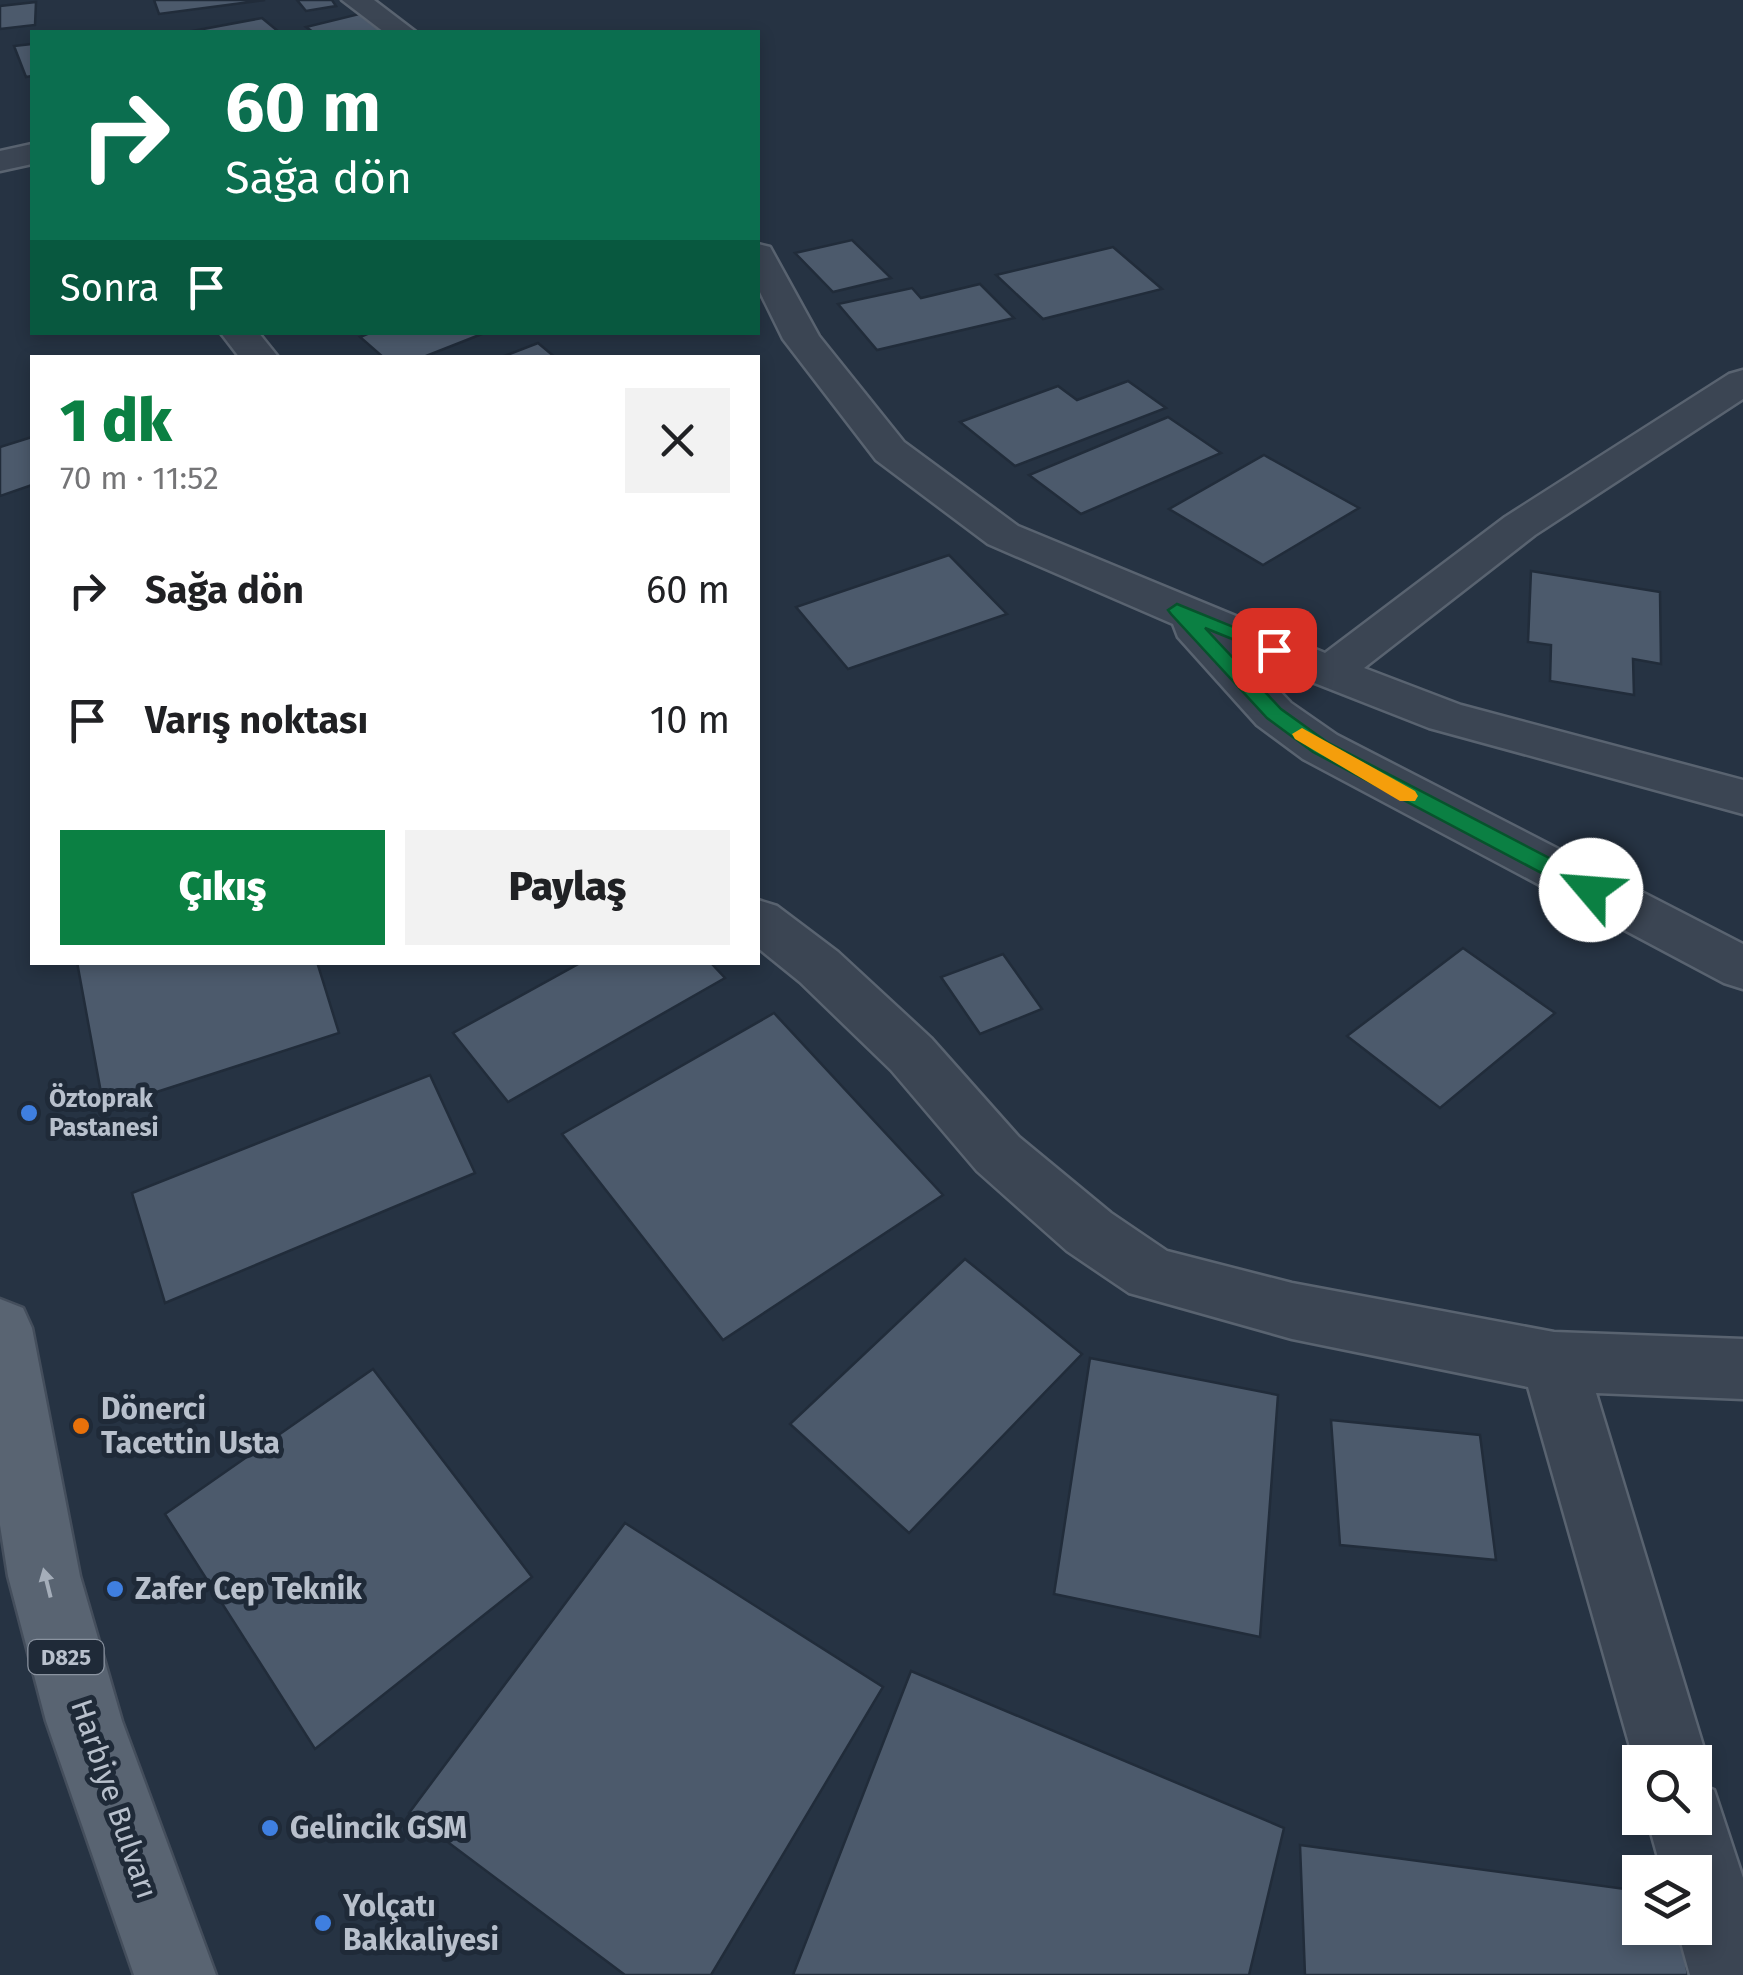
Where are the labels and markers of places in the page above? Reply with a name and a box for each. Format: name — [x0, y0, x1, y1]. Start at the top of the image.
pin — [1232, 608, 1317, 693]
place label: Öztoprak Pastanesi — [49, 1082, 159, 1143]
marker: Öztoprak Pastanesi — [18, 1102, 40, 1124]
place label: Dönerci Tacettin Usta — [101, 1391, 280, 1461]
marker: Dönerci Tacettin Usta — [70, 1415, 92, 1437]
place label: Zafer Cep Teknik — [135, 1571, 362, 1607]
marker: Zafer Cep Teknik — [104, 1578, 126, 1600]
place label: Gelincik GSM — [290, 1810, 467, 1846]
marker: Gelincik GSM — [259, 1817, 281, 1839]
place label: Yolçatı Bakkaliyesi — [342, 1888, 499, 1958]
marker: Yolçatı Bakkaliyesi — [312, 1912, 334, 1934]

